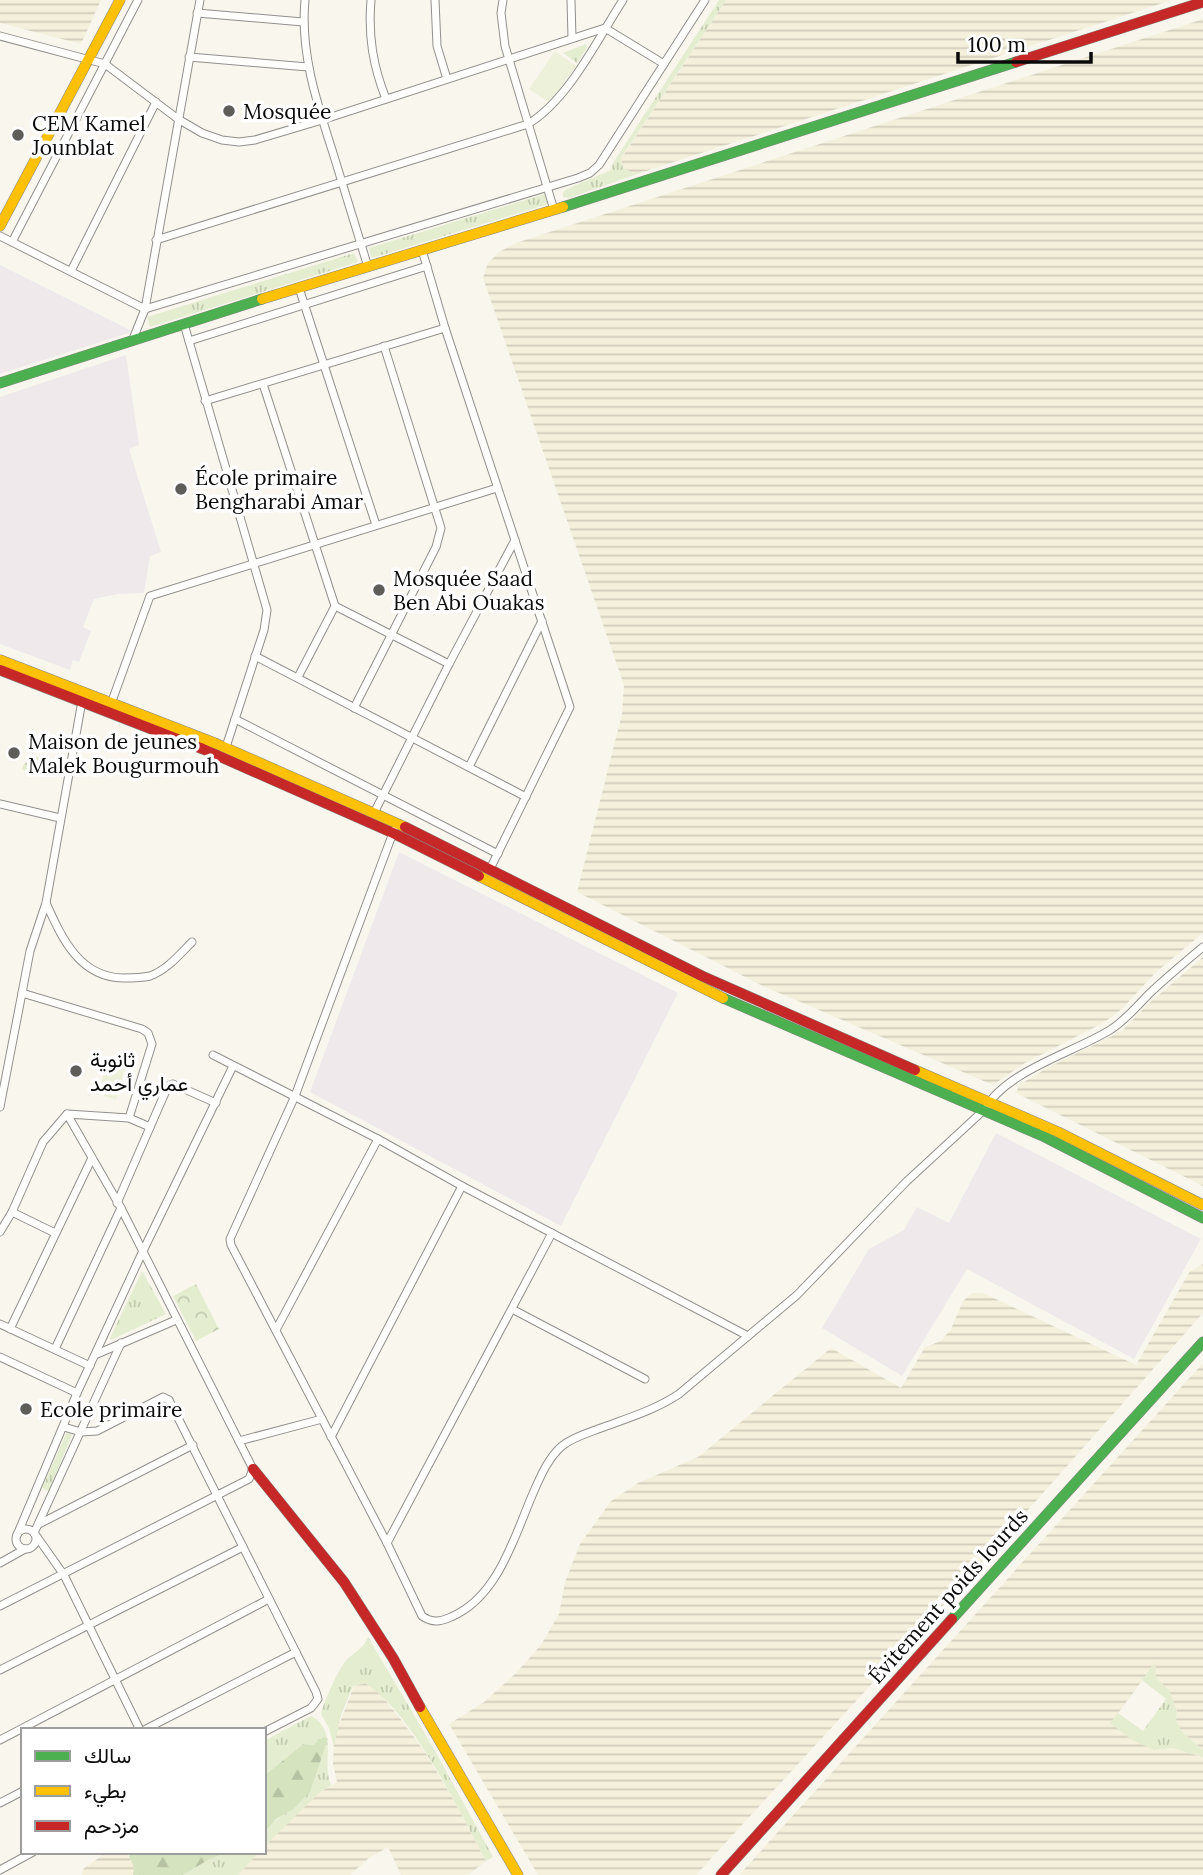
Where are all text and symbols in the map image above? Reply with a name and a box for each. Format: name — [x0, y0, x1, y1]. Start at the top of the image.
scale bar — [958, 21, 1091, 65]
text: 100 m — [968, 31, 1026, 58]
place label: Mosquée — [243, 98, 331, 125]
marker: Mosquée — [221, 103, 237, 119]
place label: CEM Kamel Jounblat — [31, 110, 146, 161]
marker: CEM Kamel Jounblat — [10, 127, 26, 143]
place label: École primaire Bengharabi Amar — [195, 464, 363, 515]
marker: École primaire Bengharabi Amar — [173, 481, 189, 497]
place label: Mosquée Saad Ben Abi Ouakas — [393, 565, 544, 616]
marker: Mosquée Saad Ben Abi Ouakas — [371, 582, 387, 598]
place label: Maison de jeunes Malek Bougurmouh — [28, 728, 219, 779]
marker: Maison de jeunes Malek Bougurmouh — [6, 745, 22, 761]
place label: ثانوية عماري أحمد — [90, 1046, 188, 1101]
marker: ثانوية عماري أحمد — [68, 1063, 84, 1079]
place label: Ecole primaire — [40, 1396, 182, 1423]
marker: Ecole primaire — [18, 1401, 34, 1417]
street label: Évitement poids lourds — [862, 1503, 1034, 1689]
legend — [21, 1728, 266, 1854]
text: سالك — [84, 1742, 131, 1769]
text: بطيء — [84, 1777, 127, 1808]
text: مزدحم — [84, 1812, 139, 1840]

